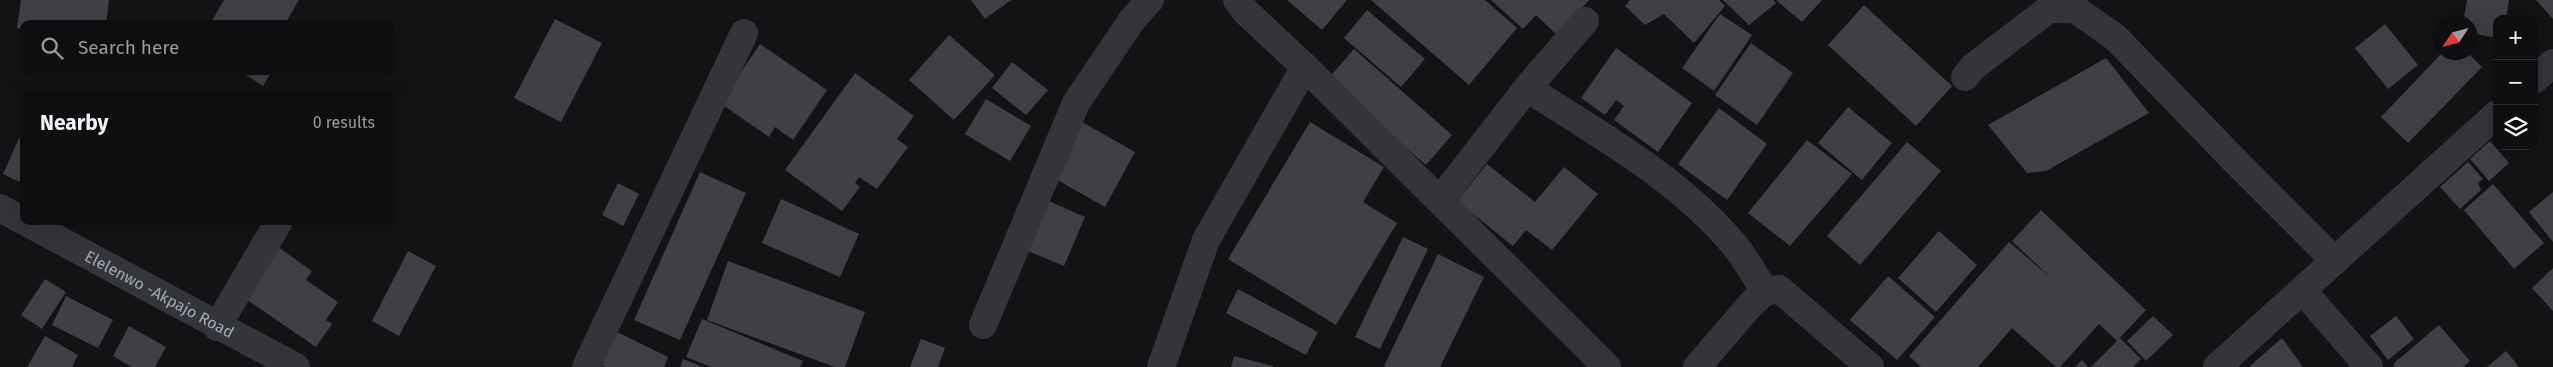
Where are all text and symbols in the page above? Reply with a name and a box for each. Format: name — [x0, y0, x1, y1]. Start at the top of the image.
north arrow — [2433, 15, 2478, 60]
map controls — [2493, 15, 2538, 150]
button: + — [2493, 15, 2538, 60]
search box — [20, 20, 395, 75]
icon: search — [38, 34, 66, 62]
text: Search here — [78, 36, 179, 59]
button: − — [2493, 60, 2538, 105]
button: layers — [2493, 105, 2538, 150]
text: Nearby — [40, 110, 108, 136]
text: 0 results — [313, 113, 375, 132]
street label: Elelenwo -Akpajo Road — [82, 246, 237, 342]

